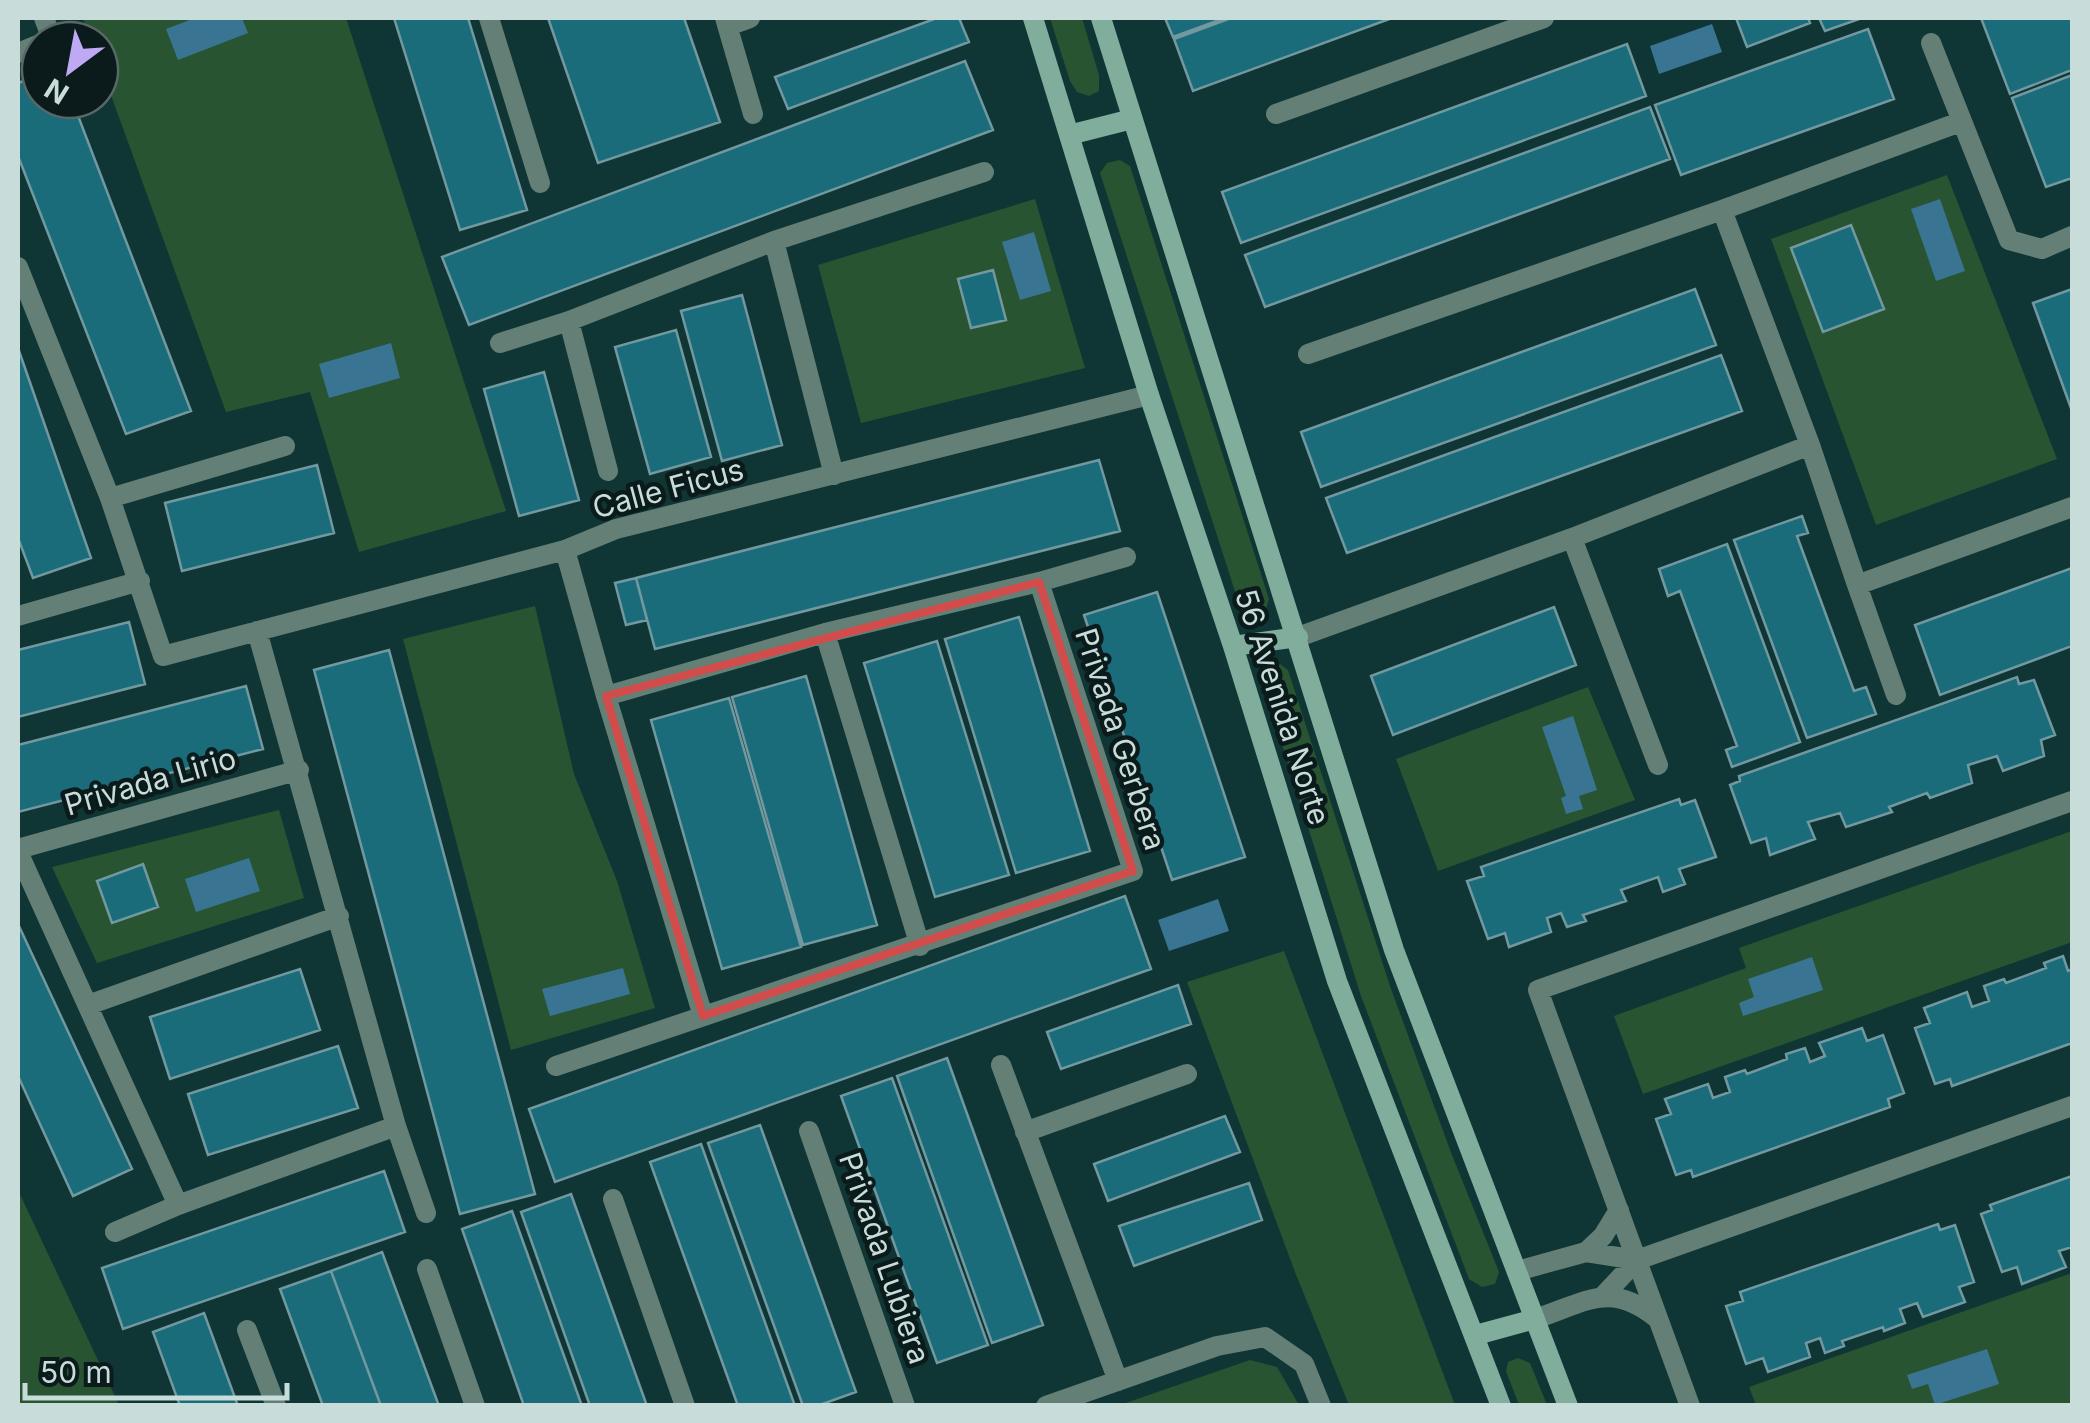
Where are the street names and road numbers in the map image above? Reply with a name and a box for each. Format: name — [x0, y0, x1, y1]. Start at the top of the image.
street label: Calle Ficus — [589, 451, 747, 525]
street label: 56 Avenida Norte — [1228, 585, 1338, 829]
street label: Privada Gerbera — [1068, 624, 1174, 854]
street label: Privada Lirio — [60, 739, 240, 823]
street label: Privada Lubiera — [832, 1147, 938, 1369]

